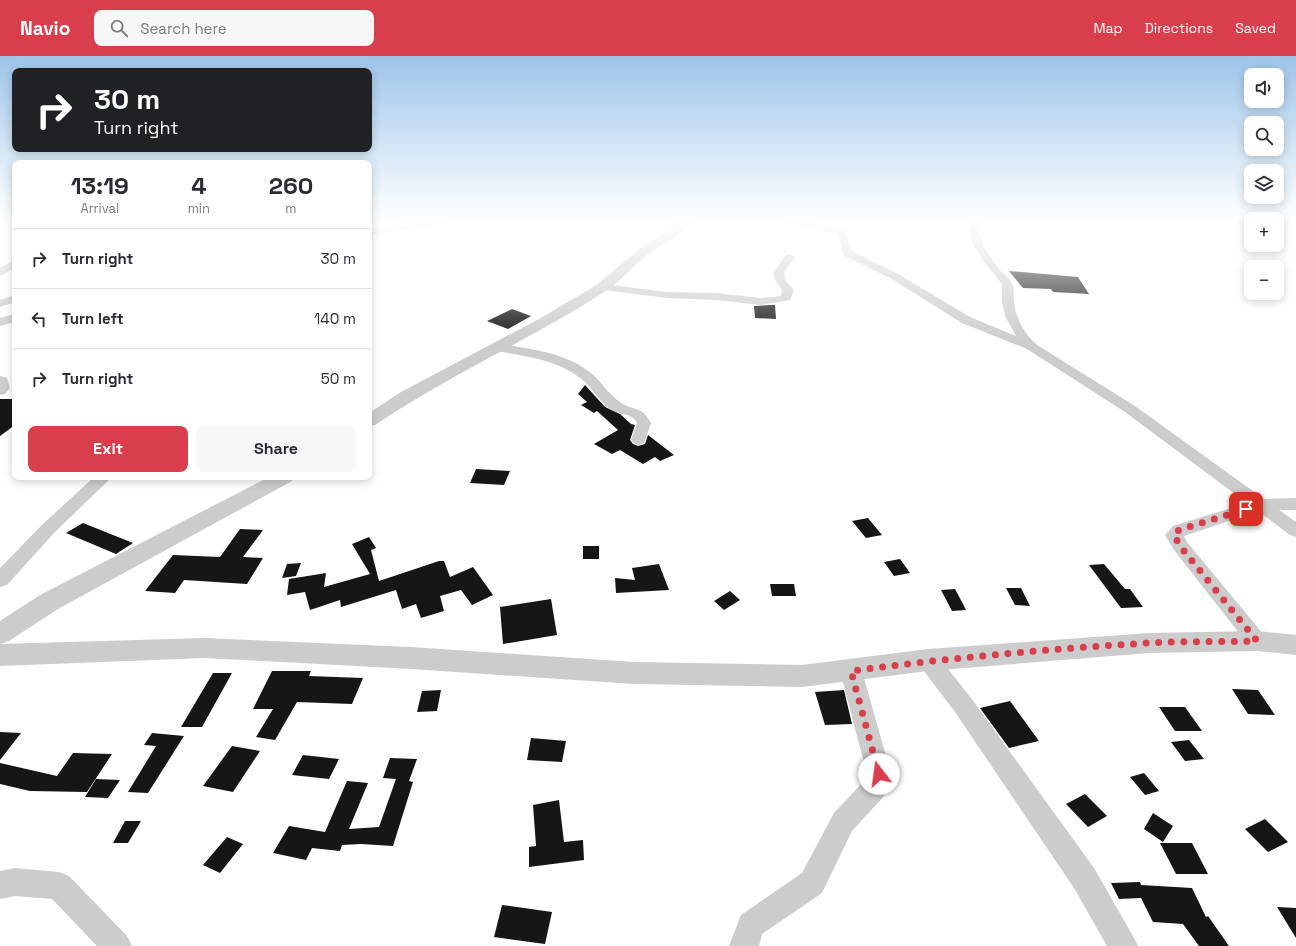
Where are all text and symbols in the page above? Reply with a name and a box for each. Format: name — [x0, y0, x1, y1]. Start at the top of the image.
search box — [94, 10, 374, 46]
text: Navio — [20, 16, 70, 41]
icon: search — [108, 17, 130, 39]
text: Search here — [140, 19, 227, 38]
text: Map — [1093, 19, 1123, 37]
text: Directions — [1145, 19, 1213, 37]
text: Saved — [1235, 19, 1276, 37]
map controls — [1244, 68, 1284, 300]
button: sound — [1244, 68, 1284, 108]
text: 30 m — [94, 81, 160, 117]
icon: right — [28, 84, 80, 136]
text: Turn right — [94, 116, 178, 139]
button: search — [1244, 116, 1284, 156]
button: layers — [1244, 164, 1284, 204]
text: 13:19 — [71, 170, 129, 201]
text: 4 — [191, 170, 206, 201]
text: 260 — [269, 170, 313, 201]
text: Arrival — [80, 200, 119, 217]
text: min — [188, 200, 210, 217]
text: m — [285, 200, 297, 217]
button: + — [1244, 212, 1284, 252]
icon: right — [28, 248, 50, 270]
text: Turn right — [62, 249, 133, 268]
text: 30 m — [321, 249, 356, 268]
button: − — [1244, 260, 1284, 300]
icon: left — [28, 308, 50, 330]
text: Turn left — [62, 309, 124, 328]
text: 140 m — [314, 309, 356, 328]
icon: right — [28, 368, 50, 390]
text: Turn right — [62, 369, 133, 388]
text: 50 m — [321, 369, 356, 388]
button: Exit — [28, 426, 188, 472]
button: Share — [196, 426, 356, 472]
pin — [1229, 492, 1263, 526]
icon: arrive — [1235, 498, 1257, 520]
position arrow — [858, 753, 900, 795]

